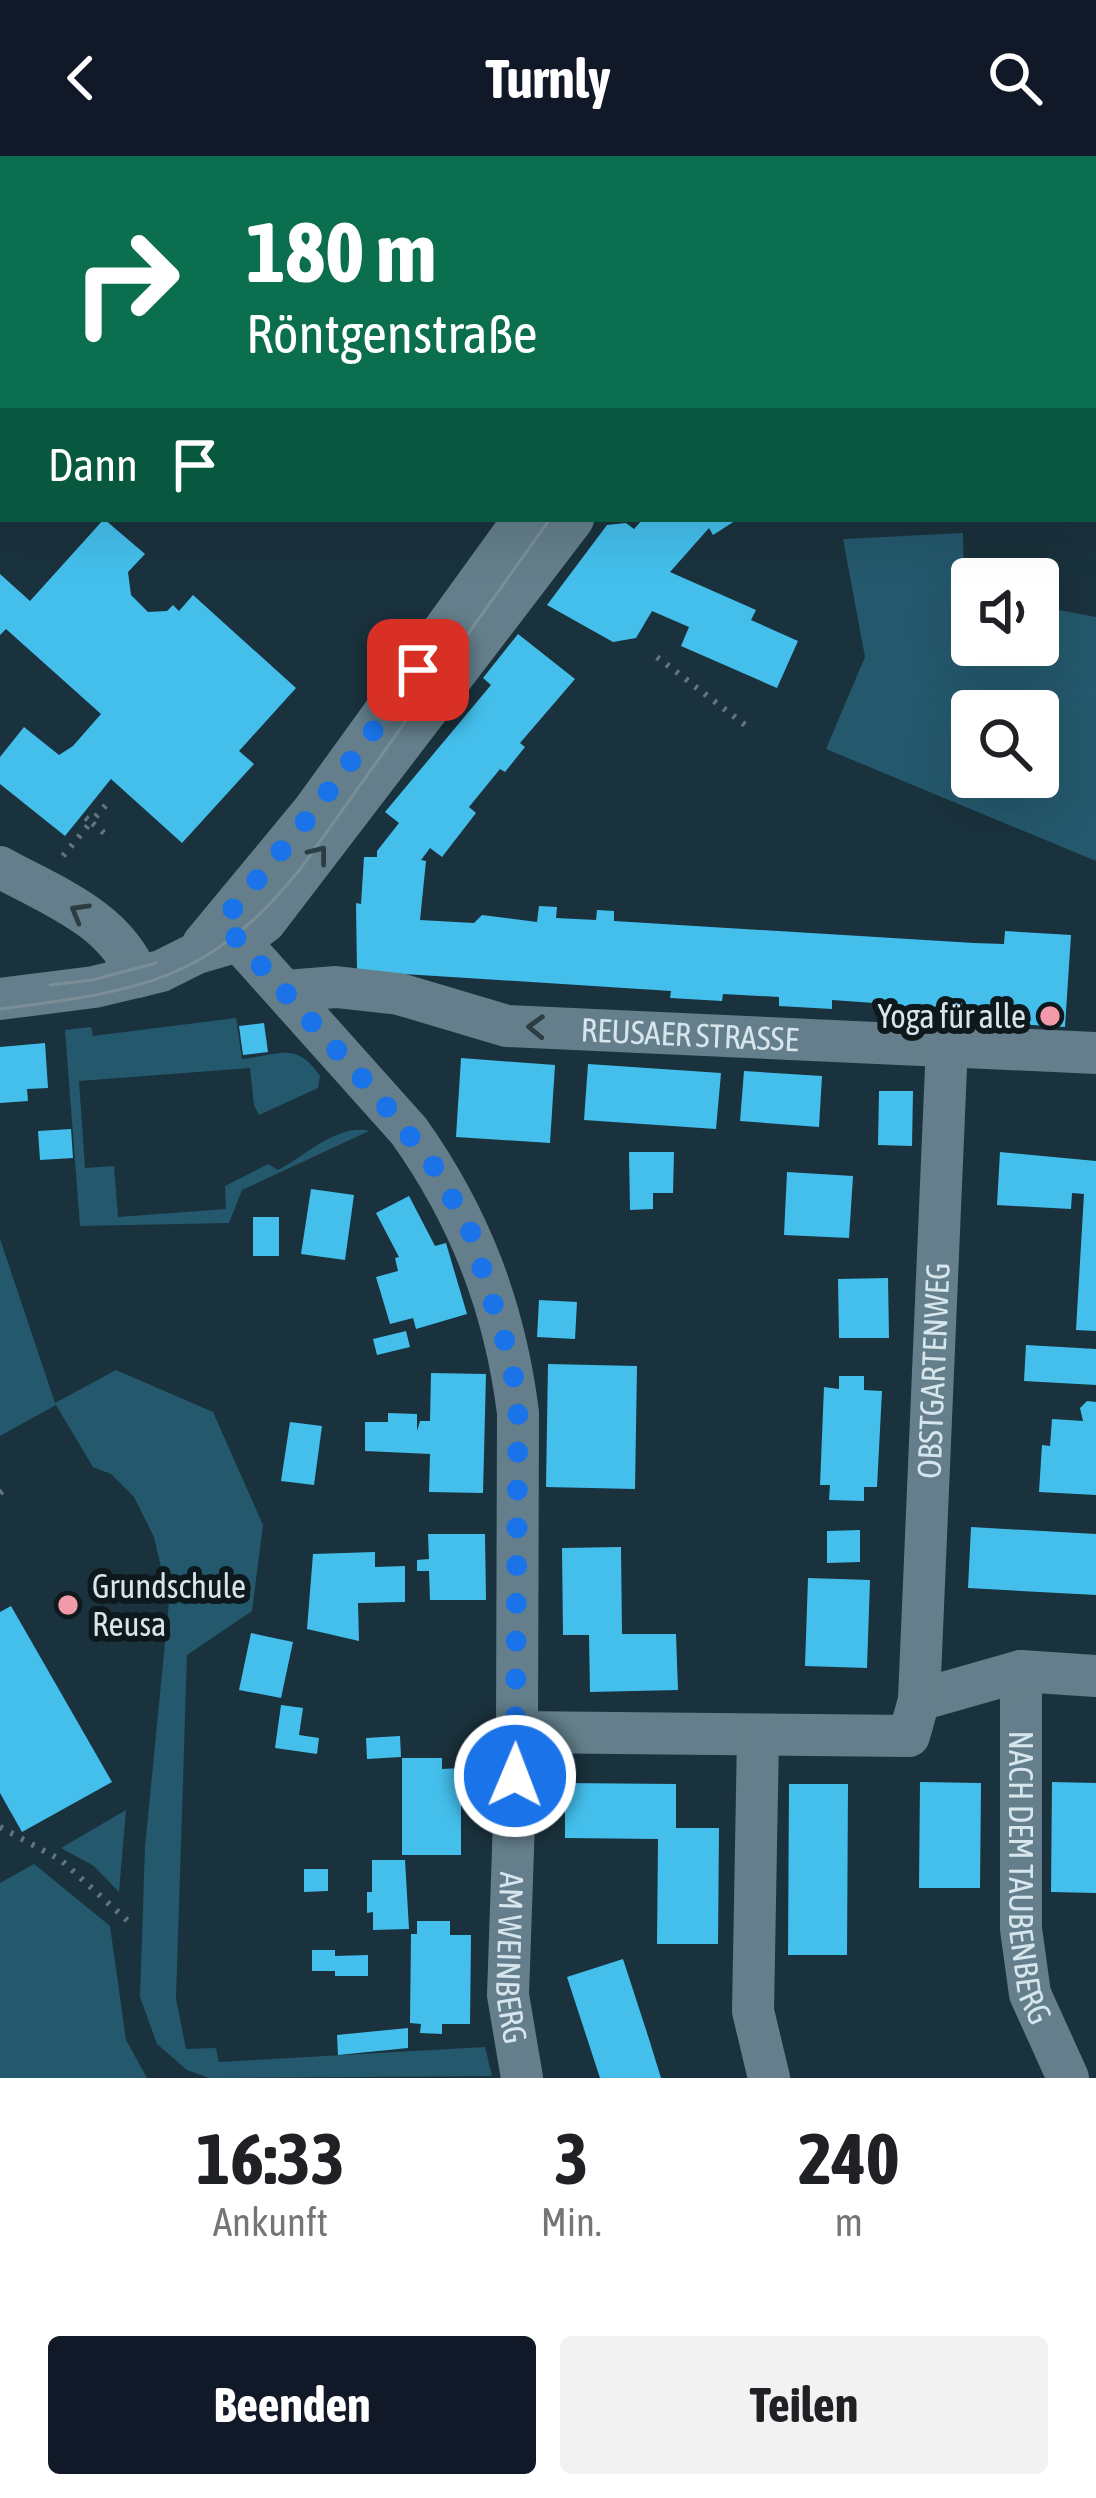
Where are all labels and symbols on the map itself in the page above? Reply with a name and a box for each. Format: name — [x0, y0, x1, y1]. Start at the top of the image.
pin — [367, 619, 469, 721]
one-way arrow — [305, 846, 327, 868]
one-way arrow — [70, 903, 92, 926]
place label: Yoga für alle — [878, 997, 1026, 1035]
marker: Yoga für alle — [1037, 1003, 1063, 1029]
street label: REUSAER STRASSE — [580, 1010, 799, 1058]
one-way arrow — [526, 1015, 545, 1041]
street label: OBSTGARTENWEG — [909, 1262, 957, 1480]
place label: Grundschule Reusa — [92, 1567, 246, 1643]
marker: Grundschule Reusa — [55, 1592, 81, 1618]
position arrow — [452, 1713, 578, 1839]
street label: NACH DEM TAUBENBERG — [1002, 1731, 1060, 2030]
street label: AM WEINBERG — [489, 1871, 535, 2046]

